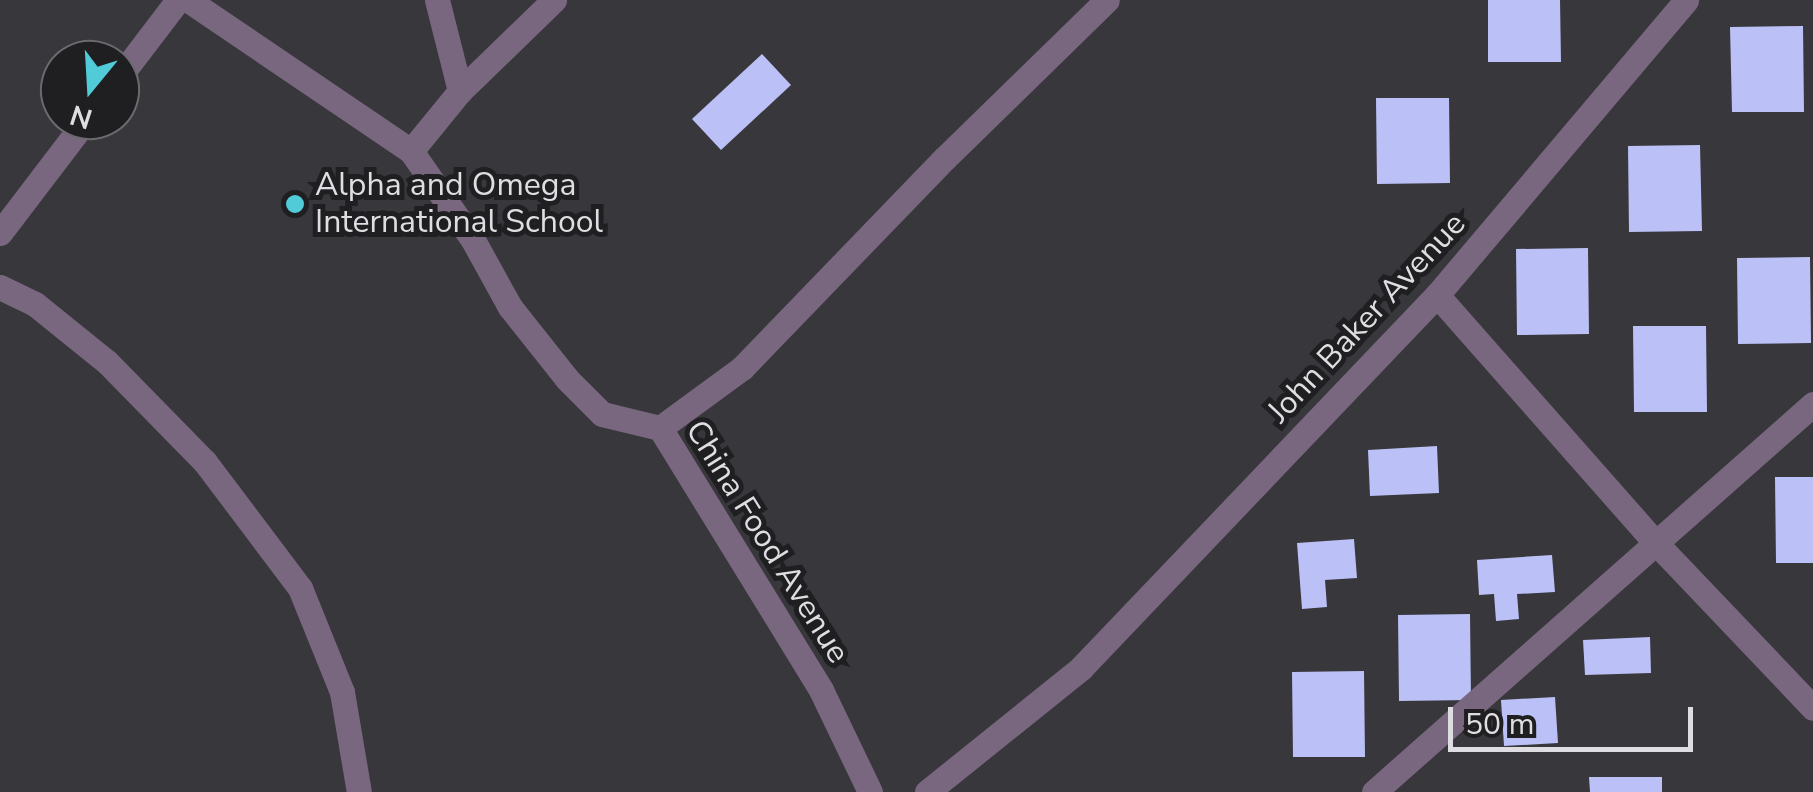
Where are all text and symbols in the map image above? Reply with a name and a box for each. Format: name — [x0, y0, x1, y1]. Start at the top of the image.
north arrow — [40, 40, 140, 140]
text: N — [66, 95, 97, 138]
place label: Alpha and Omega International School — [315, 167, 603, 242]
marker: Alpha and Omega International School — [284, 193, 306, 215]
street label: John Baker Avenue — [1260, 205, 1474, 431]
street label: China Food Avenue — [677, 414, 857, 670]
scale bar — [1453, 687, 1698, 749]
text: 50 m — [1465, 704, 1534, 745]

